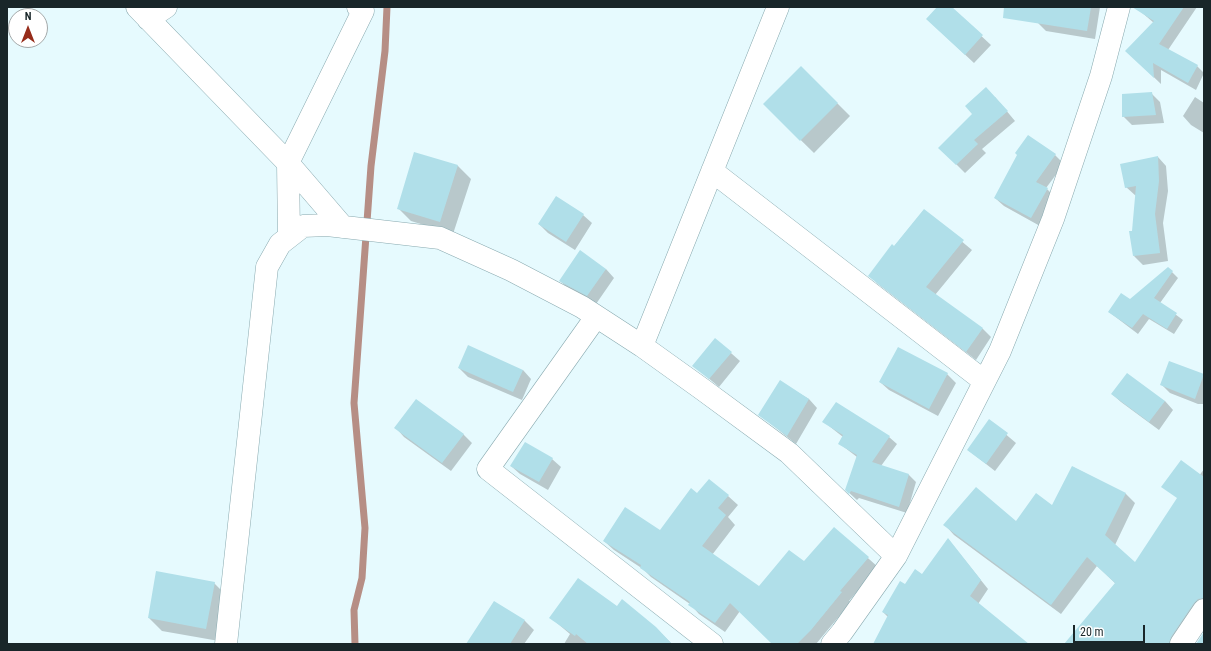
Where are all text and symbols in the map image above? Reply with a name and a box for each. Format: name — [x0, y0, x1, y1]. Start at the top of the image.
north arrow — [8, 8, 48, 48]
text: N — [25, 10, 31, 23]
scale bar — [1075, 617, 1147, 643]
text: 20 m — [1080, 625, 1104, 639]

